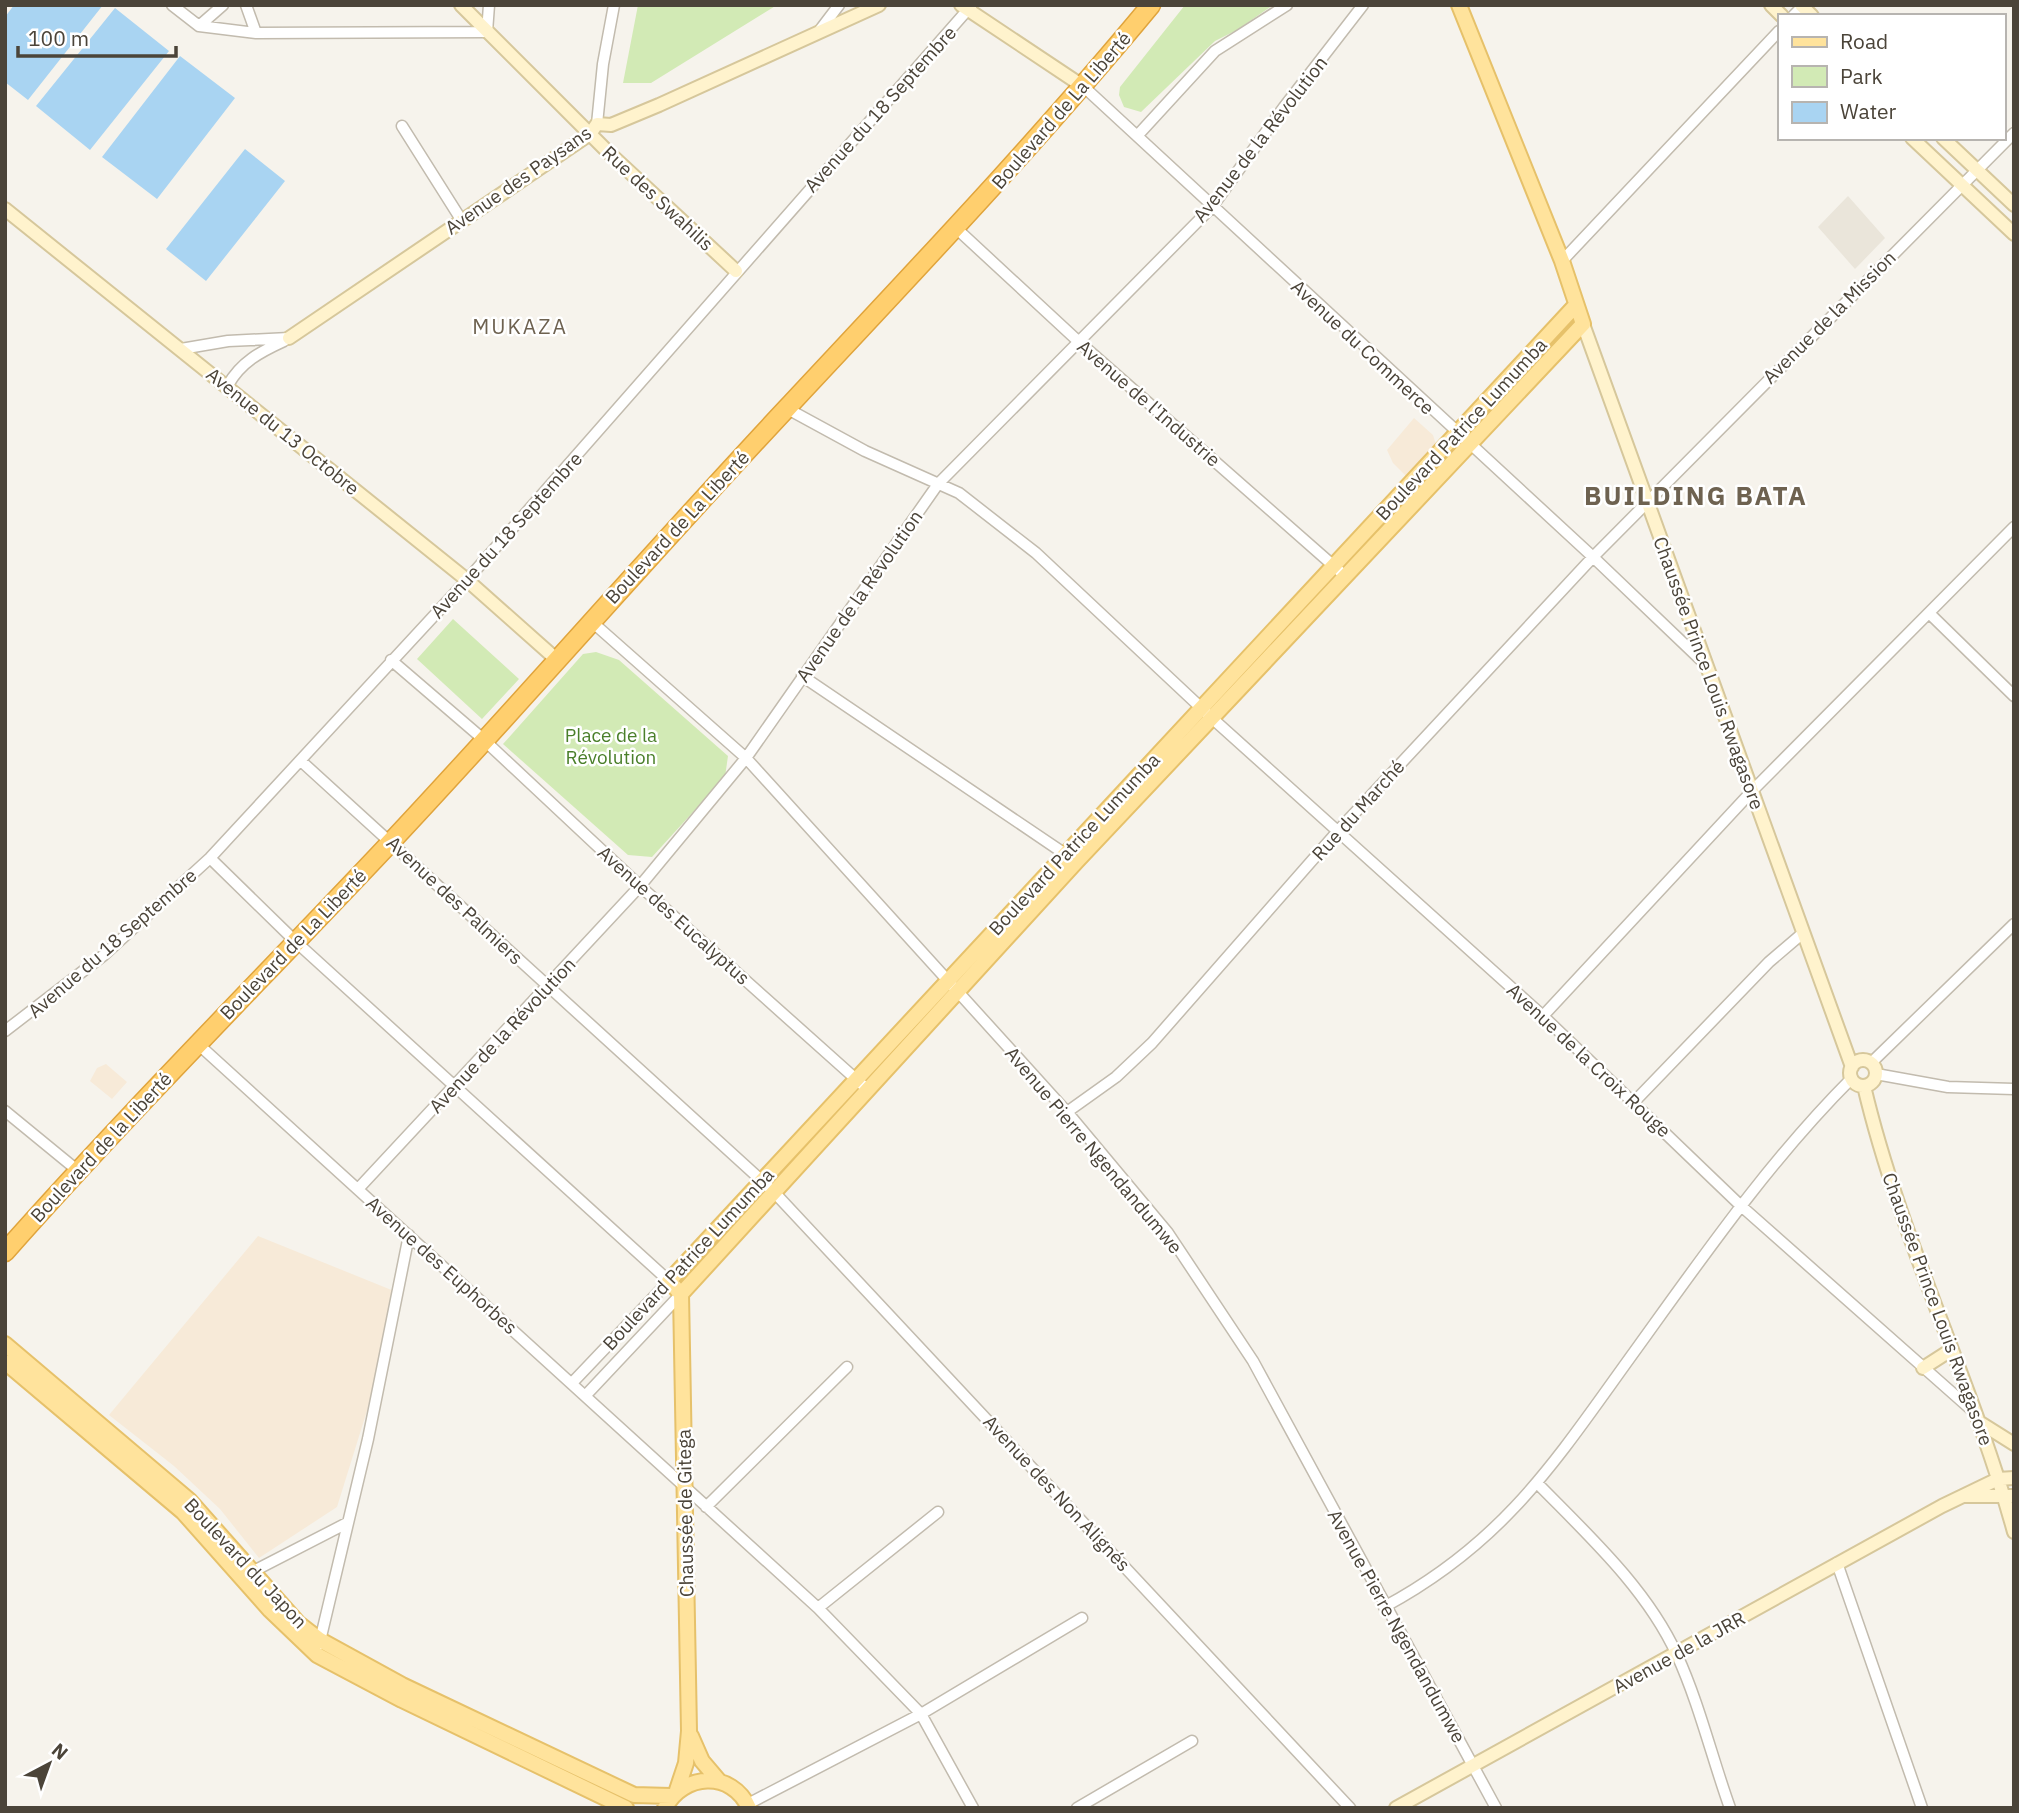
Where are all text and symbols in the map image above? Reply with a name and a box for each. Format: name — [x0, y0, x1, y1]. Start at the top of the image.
scale bar — [18, 14, 175, 58]
legend — [1778, 14, 2005, 140]
street label: Avenue du 18 Septembre — [799, 21, 961, 197]
text: 100 m — [28, 24, 89, 52]
street label: Boulevard de La Liberté — [986, 26, 1136, 194]
text: Road — [1840, 27, 1888, 55]
street label: Avenue de la Révolution — [1188, 51, 1332, 227]
text: Park — [1840, 62, 1883, 90]
text: Water — [1840, 97, 1897, 125]
street label: Avenue des Paysans — [440, 120, 596, 240]
street label: Rue des Swahilis — [597, 140, 719, 256]
street label: Avenue de la Mission — [1757, 245, 1901, 389]
street label: Avenue du Commerce — [1286, 274, 1440, 420]
district label: MUKAZA — [472, 312, 568, 340]
street label: Boulevard Patrice Lumumba — [1370, 333, 1552, 525]
street label: Avenue de l'Industrie — [1073, 334, 1225, 472]
street label: Avenue du 13 Octobre — [202, 362, 364, 500]
street label: Boulevard de La Liberté — [600, 445, 754, 609]
street label: Avenue du 18 Septembre — [425, 447, 587, 623]
district label: BUILDING BATA — [1584, 478, 1808, 512]
street label: Avenue de la Révolution — [791, 505, 927, 687]
street label: Chaussée Prince Louis Rwagasore — [1648, 533, 1770, 813]
park label: Place de la Révolution — [565, 723, 657, 769]
street label: Boulevard Patrice Lumumba — [983, 748, 1165, 940]
street label: Rue du Marché — [1306, 755, 1410, 865]
street label: Avenue des Palmiers — [382, 831, 528, 969]
street label: Avenue des Eucalyptus — [593, 840, 755, 990]
street label: Avenue du 18 Septembre — [23, 863, 201, 1023]
street label: Boulevard de La Liberté — [215, 863, 371, 1025]
street label: Avenue de la Révolution — [424, 952, 580, 1118]
street label: Avenue de la Croix Rouge — [1502, 978, 1676, 1142]
street label: Avenue Pierre Ngendandumwe — [1000, 1041, 1188, 1259]
street label: Boulevard de la Liberté — [25, 1067, 177, 1227]
street label: Boulevard Patrice Lumumba — [597, 1163, 779, 1355]
street label: Chaussée Prince Louis Rwagasore — [1877, 1169, 1999, 1449]
street label: Avenue des Euphorbes — [361, 1191, 523, 1339]
street label: Avenue des Non Alignés — [978, 1410, 1136, 1576]
street label: Chaussée de Gitega — [672, 1429, 698, 1597]
street label: Boulevard du Japon — [179, 1493, 313, 1633]
street label: Avenue Pierre Ngendandumwe — [1323, 1505, 1471, 1747]
street label: Avenue de la JRR — [1609, 1606, 1749, 1698]
north arrow — [14, 1729, 84, 1799]
text: N — [47, 1738, 73, 1765]

